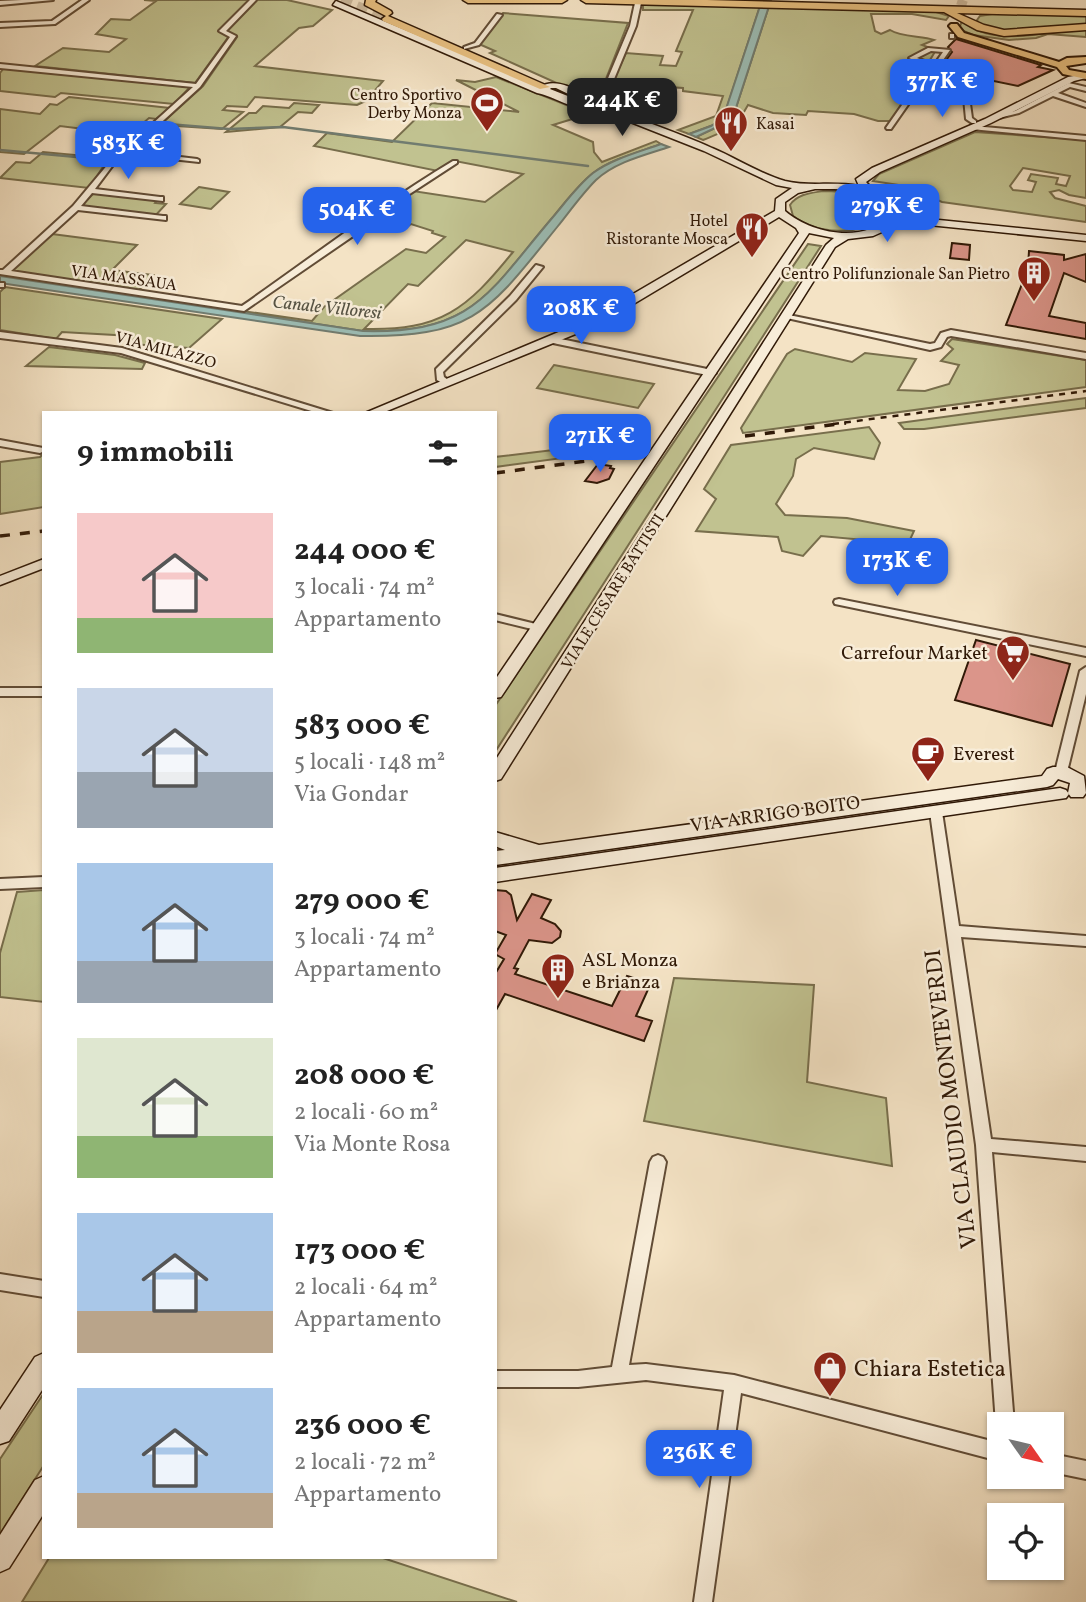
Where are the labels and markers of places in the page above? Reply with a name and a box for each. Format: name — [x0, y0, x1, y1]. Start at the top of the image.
pin: 377K € — [885, 60, 999, 119]
pin: 244K € — [565, 78, 679, 138]
sports icon: Centro Sportivo Derby Monza — [468, 84, 506, 133]
place label: Centro Sportivo Derby Monza — [350, 85, 462, 125]
restaurant icon: Kasai — [712, 104, 750, 153]
place label: Kasai — [756, 114, 795, 136]
pin: 583K € — [71, 122, 185, 181]
pin: 279K € — [830, 184, 944, 244]
pin: 504K € — [300, 188, 414, 247]
restaurant icon: Hotel Ristorante Mosca — [733, 210, 771, 259]
place label: Hotel Ristorante Mosca — [606, 211, 728, 251]
building icon: Centro Polifunzionale San Pietro — [1015, 254, 1053, 303]
place label: Centro Polifunzionale San Pietro — [781, 264, 1010, 286]
pin: 208K € — [524, 286, 638, 346]
pin: 271K € — [543, 414, 657, 474]
pin: 173K € — [840, 538, 954, 598]
supermarket icon: Carrefour Market — [994, 633, 1032, 682]
place label: Carrefour Market — [841, 641, 988, 667]
cafe icon: Everest — [909, 734, 947, 783]
place label: Everest — [953, 742, 1015, 768]
place label: ASL Monza e Brianza — [582, 948, 678, 996]
building icon: ASL Monza e Brianza — [539, 951, 577, 1000]
shop icon: Chiara Estetica — [811, 1349, 849, 1398]
place label: Chiara Estetica — [854, 1354, 1006, 1386]
pin: 236K € — [642, 1430, 756, 1490]

